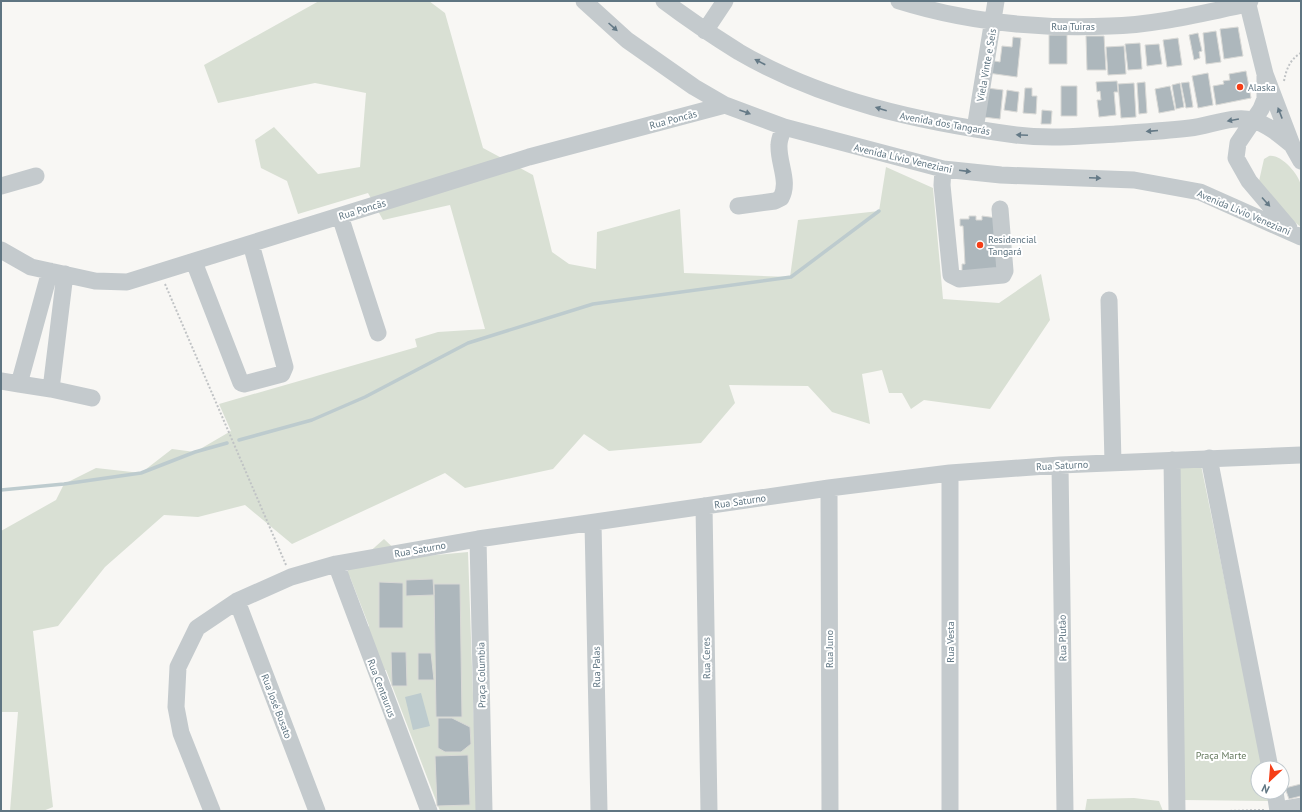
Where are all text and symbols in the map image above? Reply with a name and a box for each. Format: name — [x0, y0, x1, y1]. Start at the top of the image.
street label: Rua Tuiras — [1051, 20, 1095, 33]
one-way arrow — [608, 22, 618, 32]
street label: Viela Vinte e Seis — [974, 28, 999, 103]
one-way arrow — [754, 59, 765, 65]
place label: Alaska — [1248, 81, 1276, 94]
marker: Alaska — [1235, 82, 1245, 92]
one-way arrow — [874, 106, 886, 112]
one-way arrow — [1277, 106, 1283, 118]
street label: Rua Poncãs — [648, 107, 698, 132]
street label: Avenida dos Tangarás — [899, 109, 991, 138]
one-way arrow — [739, 110, 751, 116]
one-way arrow — [1226, 117, 1239, 123]
one-way arrow — [1146, 128, 1158, 135]
one-way arrow — [1016, 132, 1028, 139]
street label: Avenida Lívio Veneziani — [853, 141, 953, 176]
one-way arrow — [959, 168, 971, 175]
one-way arrow — [1089, 174, 1101, 181]
street label: Avenida Lívio Veneziani — [1195, 187, 1293, 238]
street label: Rua Poncãs — [337, 196, 387, 223]
one-way arrow — [1261, 197, 1270, 206]
place label: Residencial Tangará — [988, 233, 1037, 258]
marker: Residencial Tangará — [975, 240, 985, 250]
street label: Rua Saturno — [1036, 458, 1088, 473]
street label: Rua Saturno — [713, 491, 767, 512]
street label: Rua Saturno — [393, 539, 447, 560]
street label: Rua Plutão — [1056, 615, 1069, 661]
street label: Rua Vesta — [944, 621, 957, 663]
street label: Rua Juno — [823, 630, 836, 668]
street label: Rua Ceres — [700, 637, 713, 679]
street label: Praça Columbia — [474, 642, 489, 708]
street label: Rua Palas — [590, 646, 603, 688]
street label: Rua Centaurus — [364, 657, 399, 719]
street label: Rua José Busato — [258, 672, 295, 740]
park label: Praça Marte — [1196, 749, 1246, 762]
north arrow — [1250, 760, 1290, 800]
text: N — [1259, 781, 1272, 797]

